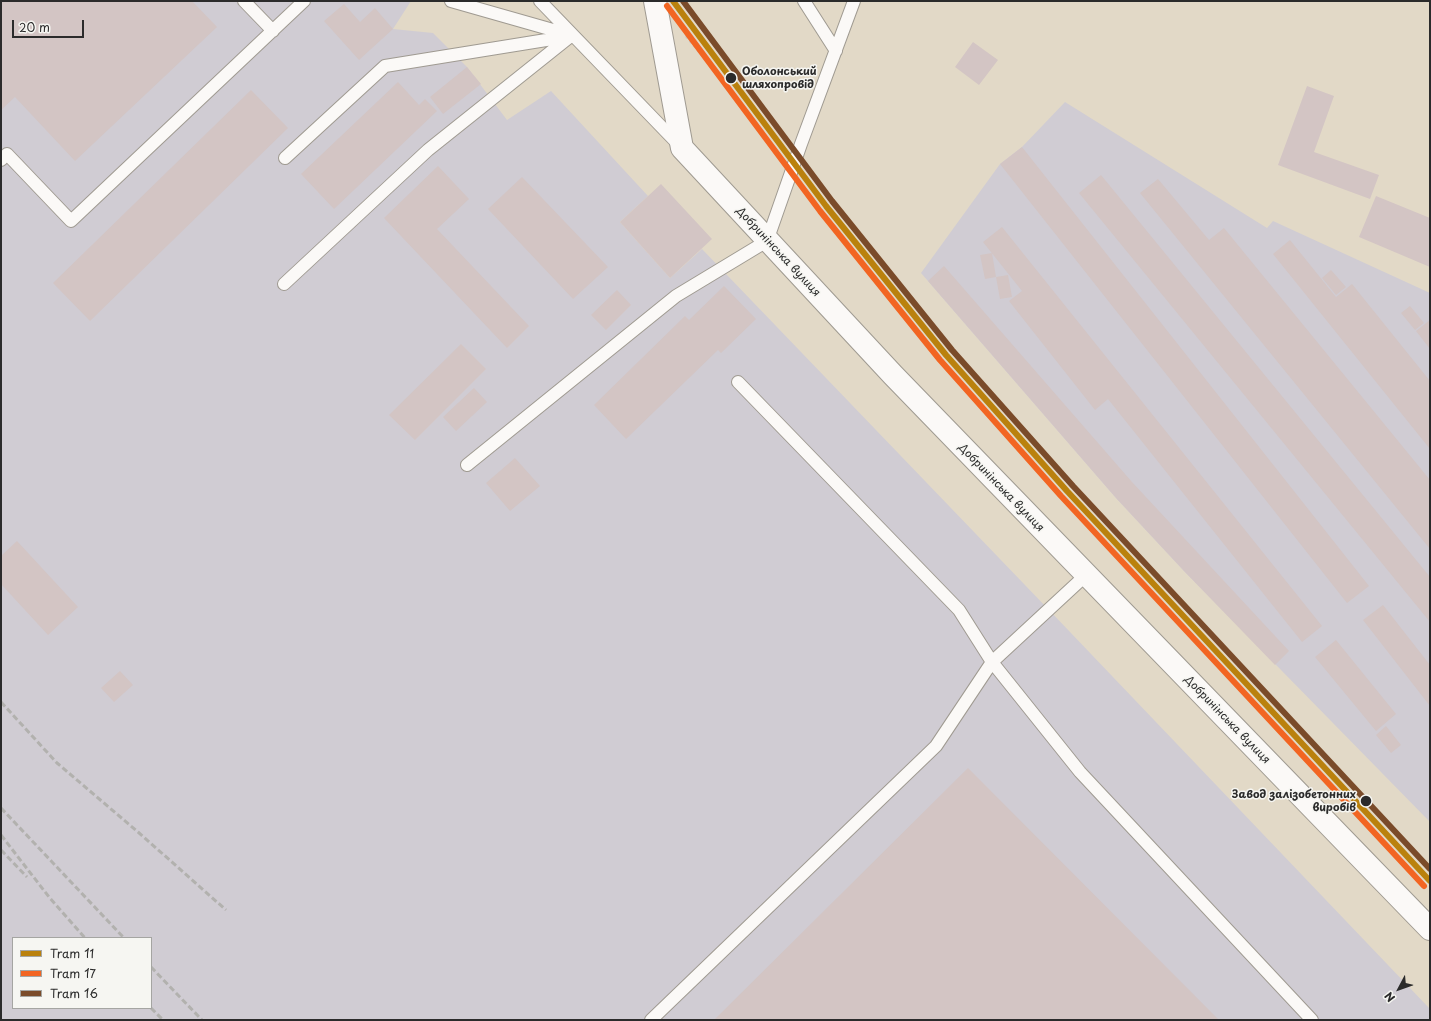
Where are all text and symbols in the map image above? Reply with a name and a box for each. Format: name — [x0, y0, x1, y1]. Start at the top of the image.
scale bar — [14, 12, 86, 38]
text: 20 m — [19, 18, 50, 36]
place label: Оболонський шляхопровід — [742, 65, 817, 91]
marker: Оболонський шляхопровід — [724, 71, 738, 85]
street label: Добринінська вулиця — [733, 205, 823, 299]
street label: Добринінська вулиця — [955, 441, 1047, 535]
street label: Добринінська вулиця — [1181, 673, 1273, 767]
place label: Завод залізобетонних виробів — [1232, 788, 1356, 814]
marker: Завод залізобетонних виробів — [1359, 794, 1373, 808]
legend — [12, 937, 152, 1009]
text: Tram 11 — [50, 944, 94, 962]
text: Tram 17 — [50, 964, 96, 982]
north arrow — [1379, 969, 1419, 1009]
text: Tram 16 — [50, 984, 98, 1002]
text: N — [1380, 988, 1399, 1006]

